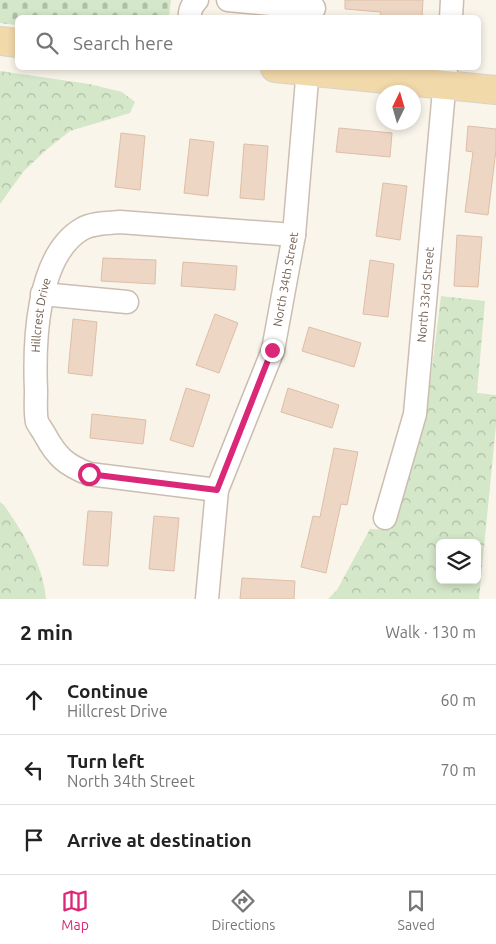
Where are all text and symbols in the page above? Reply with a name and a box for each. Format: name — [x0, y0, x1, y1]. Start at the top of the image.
search box — [15, 15, 481, 70]
icon: search — [33, 29, 61, 57]
text: Search here — [73, 32, 173, 54]
north arrow — [376, 85, 421, 130]
street label: North 34th Street — [270, 231, 300, 328]
street label: North 33rd Street — [414, 246, 436, 343]
street label: Hillcrest Drive — [29, 276, 53, 353]
route end — [261, 339, 284, 362]
route start — [78, 463, 101, 486]
map controls — [436, 539, 481, 584]
button: layers — [436, 539, 481, 584]
text: 2 min — [20, 620, 73, 644]
text: Walk · 130 m — [385, 623, 476, 641]
text: Continue — [67, 680, 148, 702]
icon: ahead — [20, 686, 48, 714]
text: 60 m — [440, 691, 476, 709]
text: Hillcrest Drive — [67, 702, 167, 720]
text: Turn left — [67, 750, 145, 772]
icon: left — [20, 756, 48, 784]
text: 70 m — [440, 761, 476, 779]
text: North 34th Street — [67, 772, 195, 790]
icon: arrive — [20, 826, 48, 854]
text: Arrive at destination — [67, 829, 252, 851]
tab: Map — [61, 887, 89, 933]
tab: Directions — [211, 887, 275, 933]
tab: Saved — [398, 887, 435, 933]

